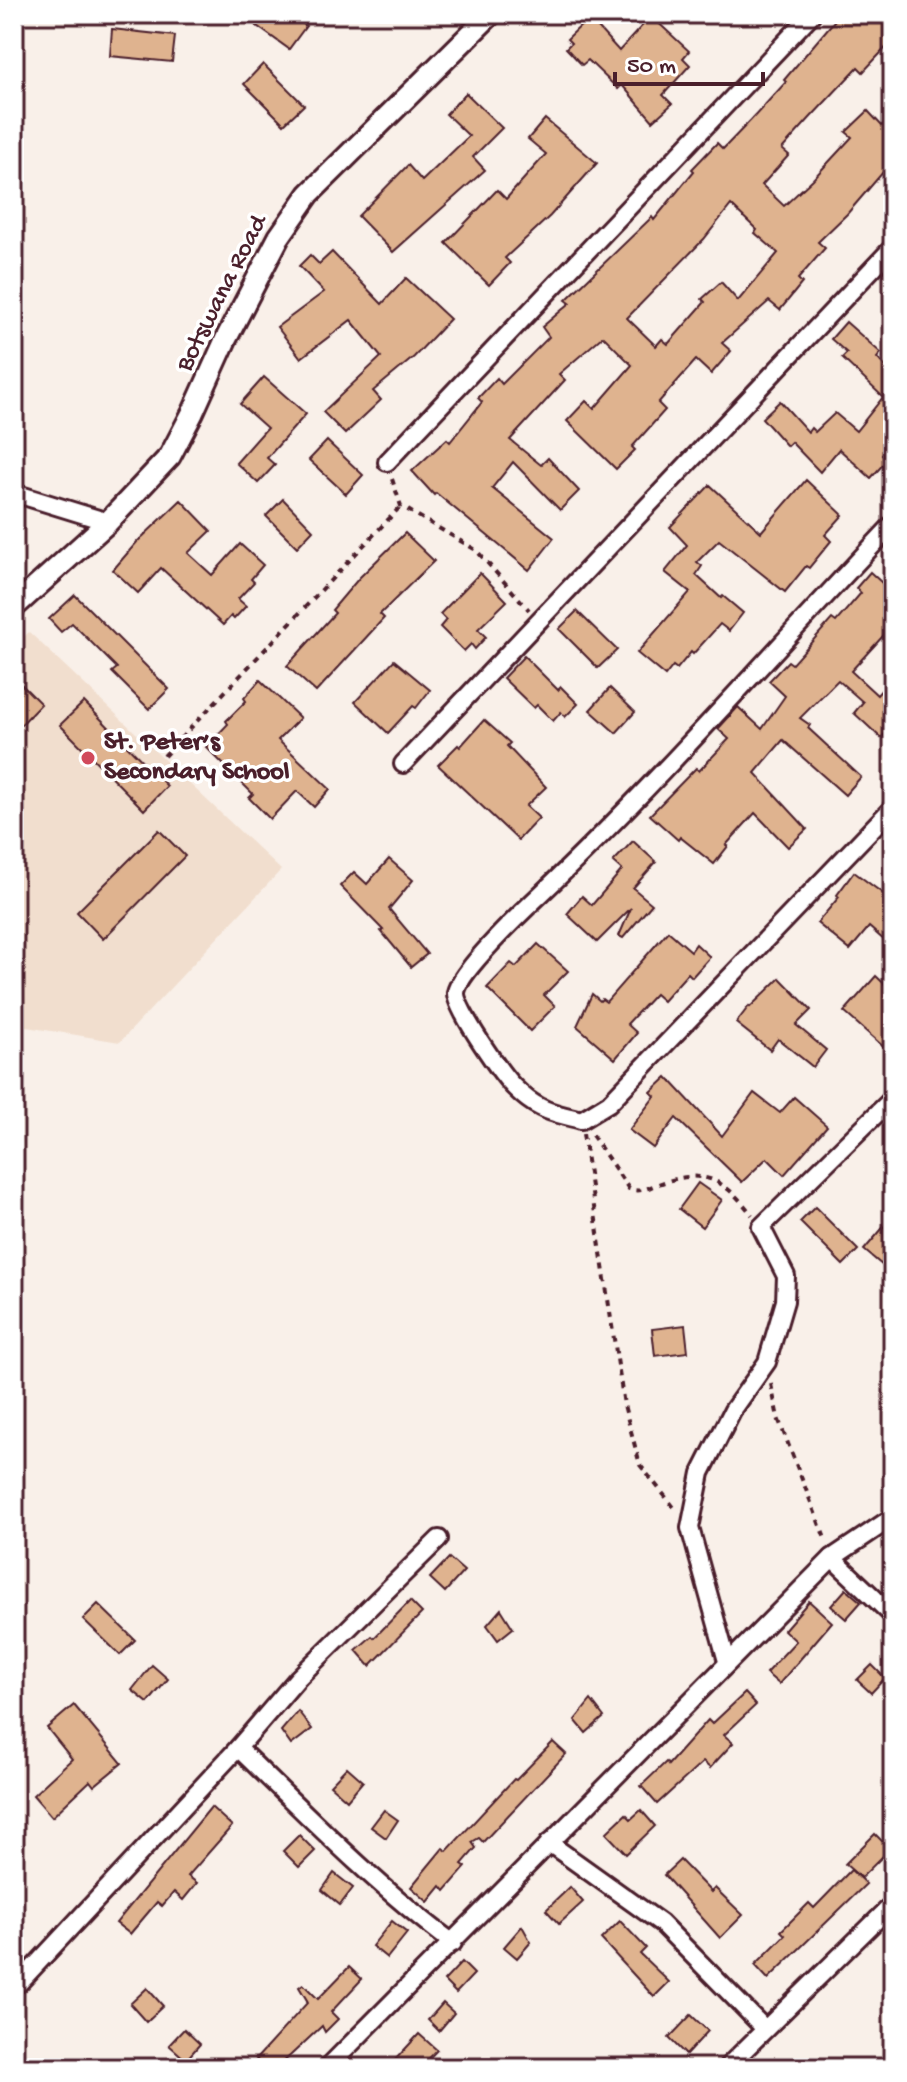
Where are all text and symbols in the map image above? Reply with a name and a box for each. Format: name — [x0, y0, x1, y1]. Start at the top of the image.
scale bar — [615, 36, 763, 86]
text: 50 m — [627, 53, 676, 82]
street label: Botswana Road — [170, 209, 276, 378]
place label: St. Peter’s Secondary School — [104, 728, 290, 789]
marker: St. Peter’s Secondary School — [79, 749, 97, 767]

